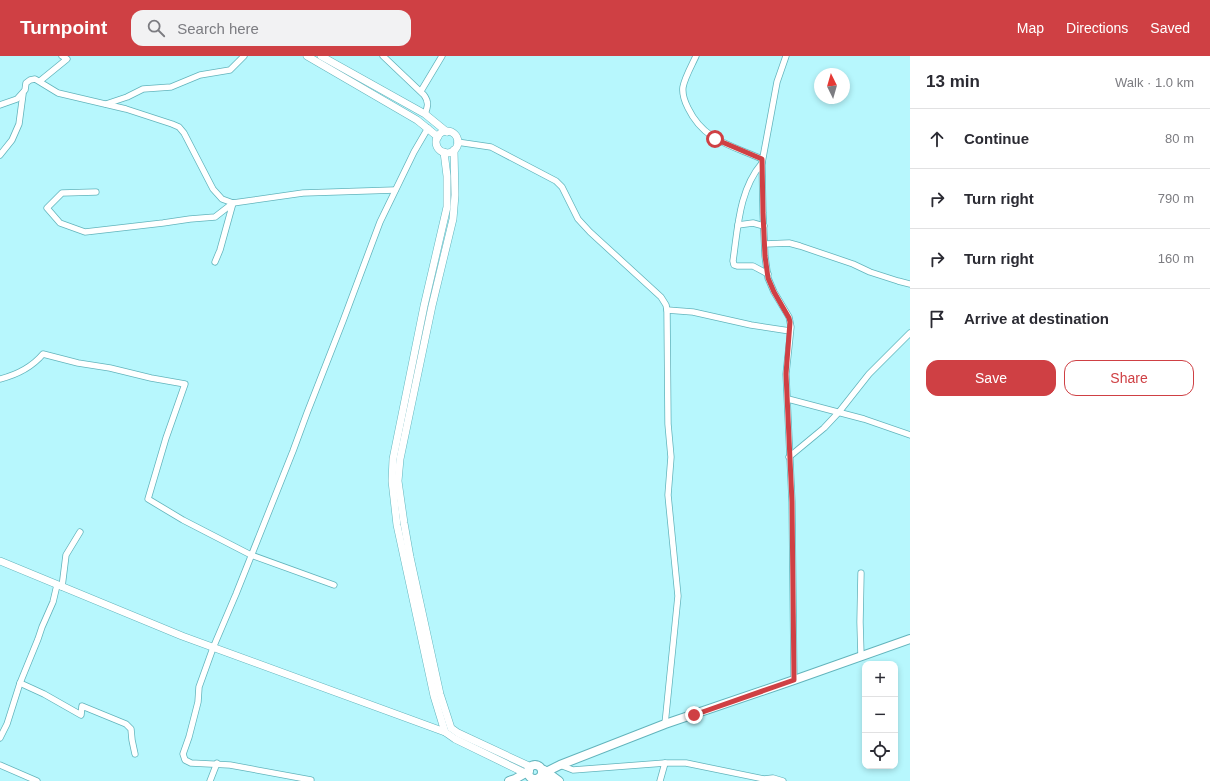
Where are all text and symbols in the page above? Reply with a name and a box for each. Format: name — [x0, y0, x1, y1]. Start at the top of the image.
search box — [131, 10, 411, 46]
text: Turnpoint — [20, 17, 107, 38]
icon: search — [145, 17, 167, 39]
text: Search here — [177, 20, 259, 37]
text: Map — [1017, 20, 1044, 36]
text: Directions — [1066, 20, 1128, 36]
text: Saved — [1150, 20, 1190, 36]
north arrow — [814, 68, 850, 104]
text: 13 min — [926, 72, 980, 91]
text: Walk · 1.0 km — [1115, 75, 1194, 90]
icon: ahead — [926, 128, 948, 150]
route start — [706, 130, 724, 148]
text: Continue — [964, 130, 1029, 147]
text: 80 m — [1165, 131, 1194, 146]
icon: right — [926, 188, 948, 210]
text: Turn right — [964, 190, 1034, 207]
text: 790 m — [1158, 191, 1194, 206]
icon: right — [926, 248, 948, 270]
text: Turn right — [964, 250, 1034, 267]
text: 160 m — [1158, 251, 1194, 266]
icon: arrive — [926, 308, 948, 330]
text: Arrive at destination — [964, 310, 1109, 327]
button: Save — [926, 360, 1056, 396]
button: Share — [1064, 360, 1194, 396]
map controls — [862, 661, 898, 769]
button: + — [862, 661, 898, 697]
button: − — [862, 697, 898, 733]
route end — [685, 706, 703, 724]
button: locate — [862, 733, 898, 769]

